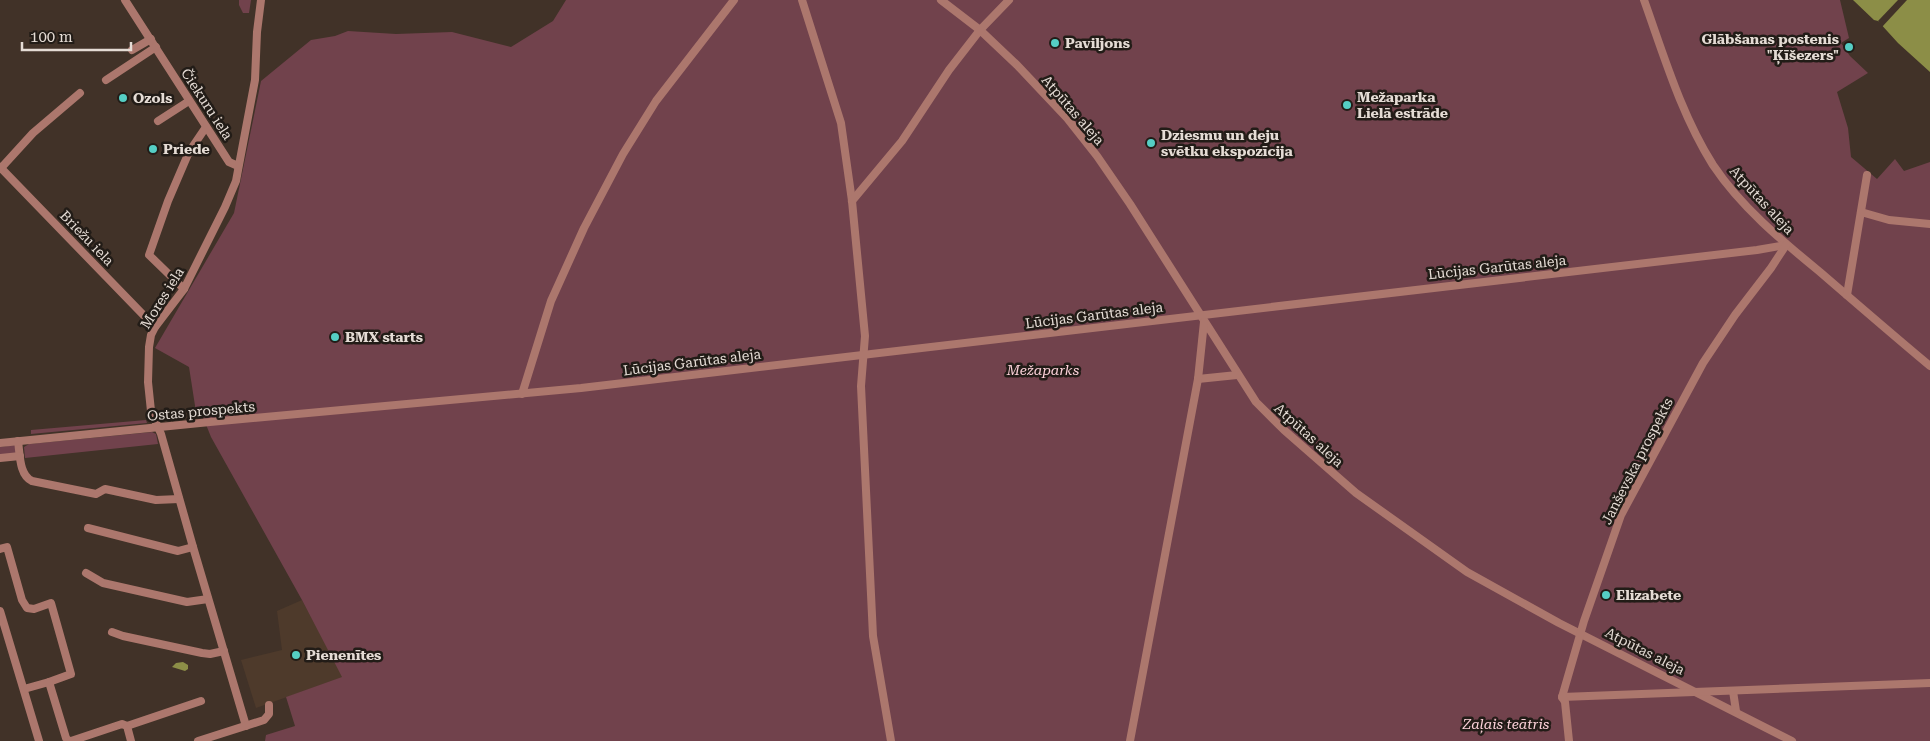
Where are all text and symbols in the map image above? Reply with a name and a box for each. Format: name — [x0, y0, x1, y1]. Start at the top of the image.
scale bar — [22, 20, 131, 52]
text: 100 m — [30, 28, 73, 46]
place label: Glābšanas postenis "Ķīšezers" — [1701, 31, 1839, 65]
place label: Paviljons — [1065, 35, 1130, 51]
marker: Paviljons — [1049, 37, 1061, 49]
marker: Glābšanas postenis "Ķīšezers" — [1843, 41, 1855, 53]
street label: Čiekuru iela — [178, 65, 236, 143]
street label: Atpūtas aleja — [1038, 72, 1108, 148]
place label: Mežaparka Lielā estrāde — [1357, 89, 1448, 121]
place label: Ozols — [133, 90, 172, 106]
marker: Ozols — [117, 92, 129, 104]
marker: Mežaparka Lielā estrāde — [1341, 99, 1353, 111]
place label: Dziesmu un deju svētku ekspozīcija — [1161, 127, 1293, 159]
marker: Dziesmu un deju svētku ekspozīcija — [1145, 137, 1157, 149]
place label: Priede — [163, 141, 210, 157]
marker: Priede — [147, 143, 159, 155]
street label: Atpūtas aleja — [1726, 163, 1798, 238]
street label: Briežu iela — [57, 207, 117, 269]
street label: Lūcijas Garūtas aleja — [1427, 252, 1567, 282]
street label: Mores iela — [137, 264, 187, 332]
street label: Lūcijas Garūtas aleja — [1024, 299, 1164, 331]
place label: BMX starts — [345, 329, 423, 345]
marker: BMX starts — [329, 331, 341, 343]
street label: Lūcijas Garūtas aleja — [622, 346, 762, 378]
park label: Mežaparks — [1006, 362, 1080, 378]
street label: Janševska prospekts — [1598, 395, 1676, 527]
street label: Ostas prospekts — [146, 398, 256, 424]
street label: Atpūtas aleja — [1271, 400, 1347, 470]
place label: Elizabete — [1616, 587, 1681, 603]
marker: Elizabete — [1600, 589, 1612, 601]
street label: Atpūtas aleja — [1603, 624, 1688, 678]
place label: Pienenītes — [306, 647, 381, 663]
marker: Pienenītes — [290, 649, 302, 661]
park label: Zaļais teātris — [1462, 716, 1550, 734]

